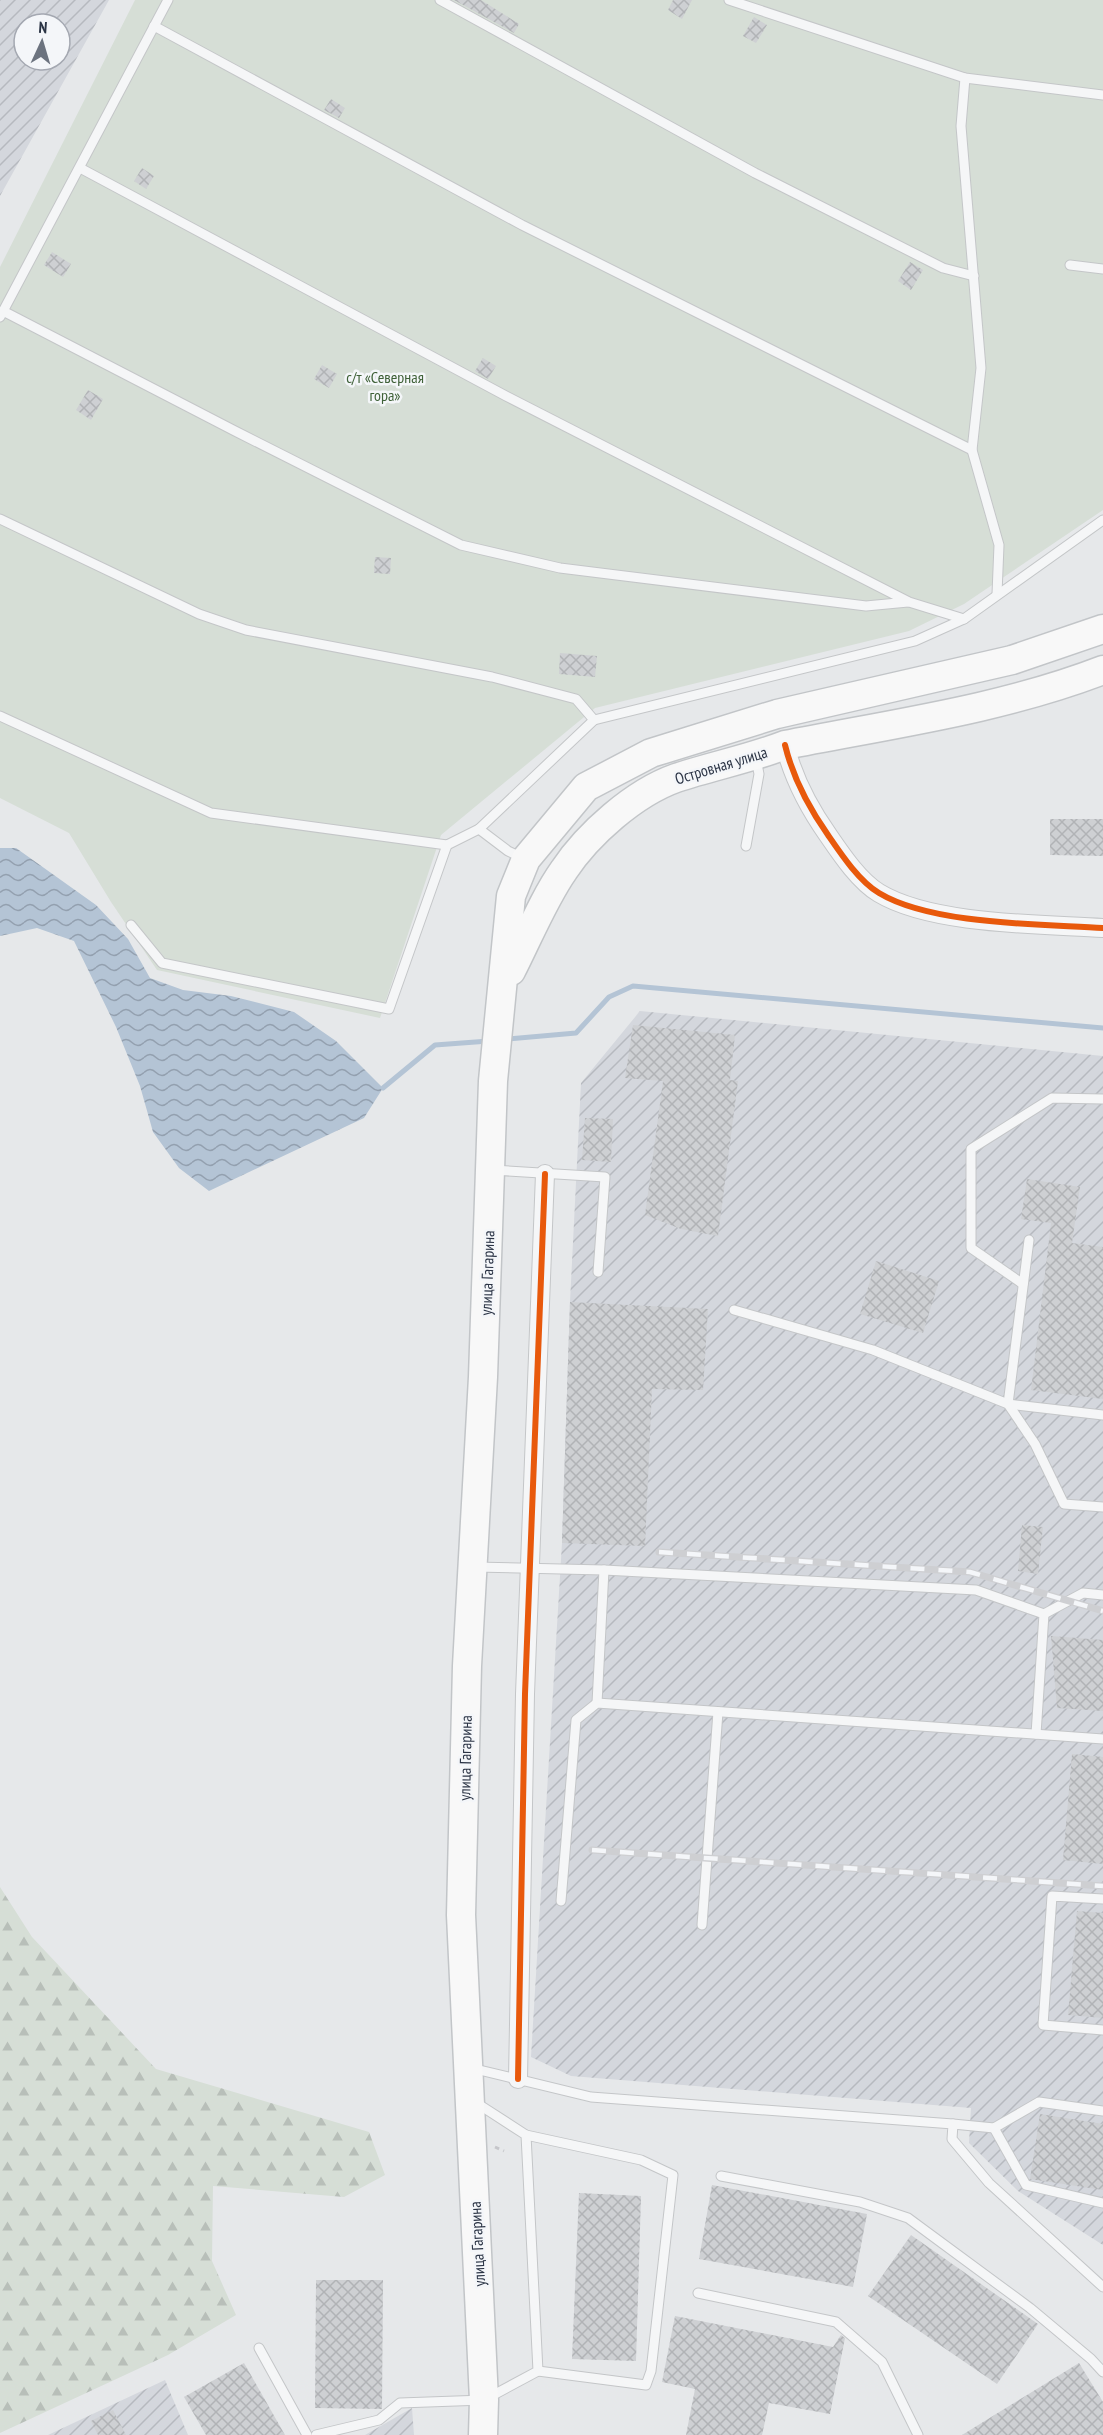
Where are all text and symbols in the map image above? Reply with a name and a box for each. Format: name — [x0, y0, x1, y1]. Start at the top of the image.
north arrow — [12, 12, 72, 72]
text: N — [38, 17, 48, 37]
park label: с/т «Северная гора» — [346, 367, 424, 405]
street label: Островная улица — [672, 741, 770, 789]
street label: улица Гагарина — [476, 1230, 498, 1316]
street label: улица Гагарина — [454, 1715, 476, 1801]
street label: улица Гагарина — [465, 2201, 489, 2287]

